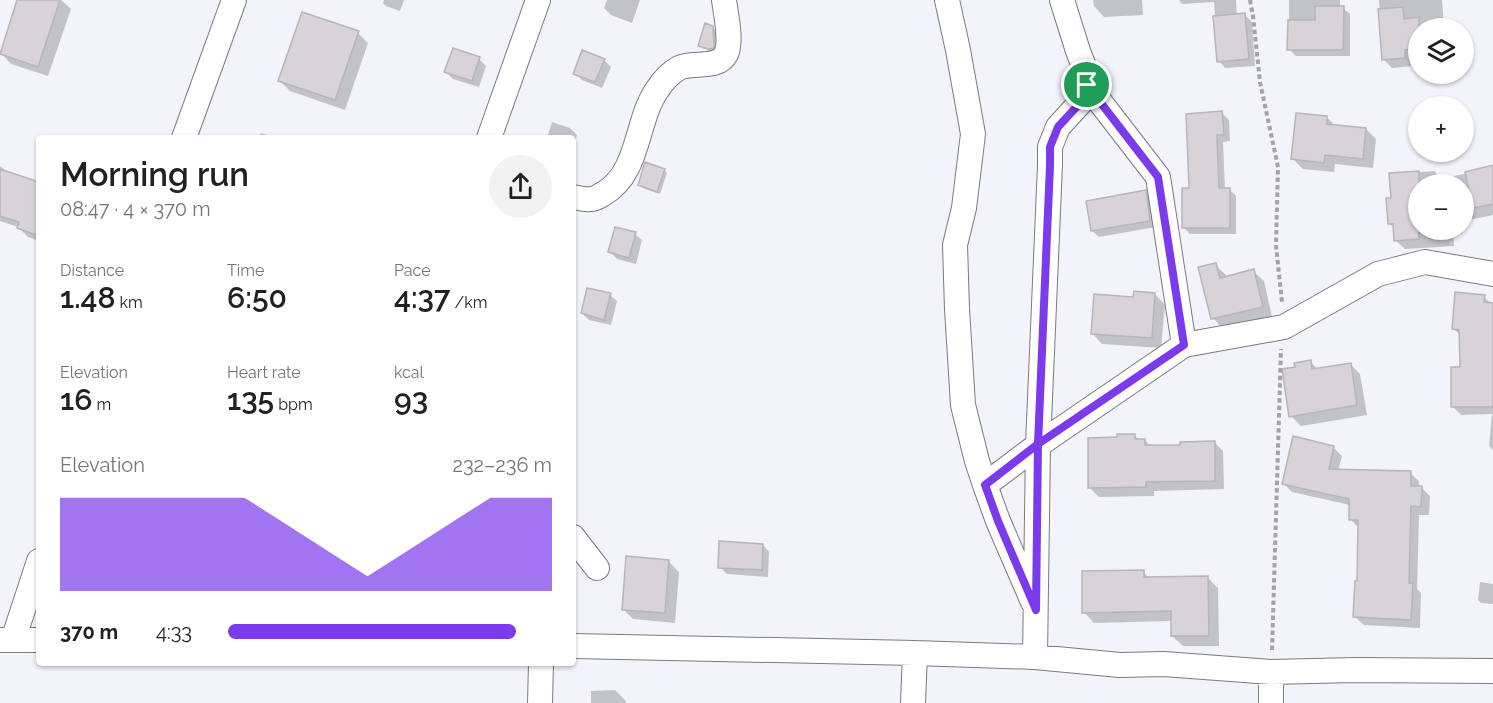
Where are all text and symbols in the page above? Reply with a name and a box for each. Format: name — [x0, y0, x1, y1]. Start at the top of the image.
map controls — [1408, 18, 1474, 240]
button: layers — [1408, 18, 1474, 84]
pin — [1061, 59, 1112, 110]
icon: arrive — [1070, 68, 1103, 101]
button: + — [1408, 96, 1474, 162]
text: Morning run — [60, 155, 249, 194]
button: share — [489, 155, 552, 218]
button: − — [1408, 174, 1474, 240]
text: 08:47 · 4 × 370 m — [60, 197, 211, 221]
text: Distance — [60, 261, 124, 280]
text: Time — [227, 261, 264, 280]
text: Pace — [394, 261, 431, 280]
text: 1.48 — [60, 280, 115, 315]
text: 6:50 — [227, 280, 287, 315]
text: 4:37 — [394, 280, 451, 315]
text: km — [115, 293, 143, 312]
text: /km — [451, 293, 487, 312]
text: Elevation — [60, 363, 128, 382]
text: Heart rate — [227, 363, 301, 382]
text: kcal — [394, 363, 424, 382]
text: 16 — [60, 382, 92, 417]
text: 135 — [227, 382, 274, 417]
text: 93 — [394, 382, 428, 417]
text: m — [92, 395, 111, 414]
text: bpm — [274, 395, 313, 414]
text: Elevation — [60, 453, 145, 477]
text: 232–236 m — [453, 453, 552, 477]
text: 370 m — [60, 620, 118, 644]
text: 4:33 — [156, 620, 192, 644]

